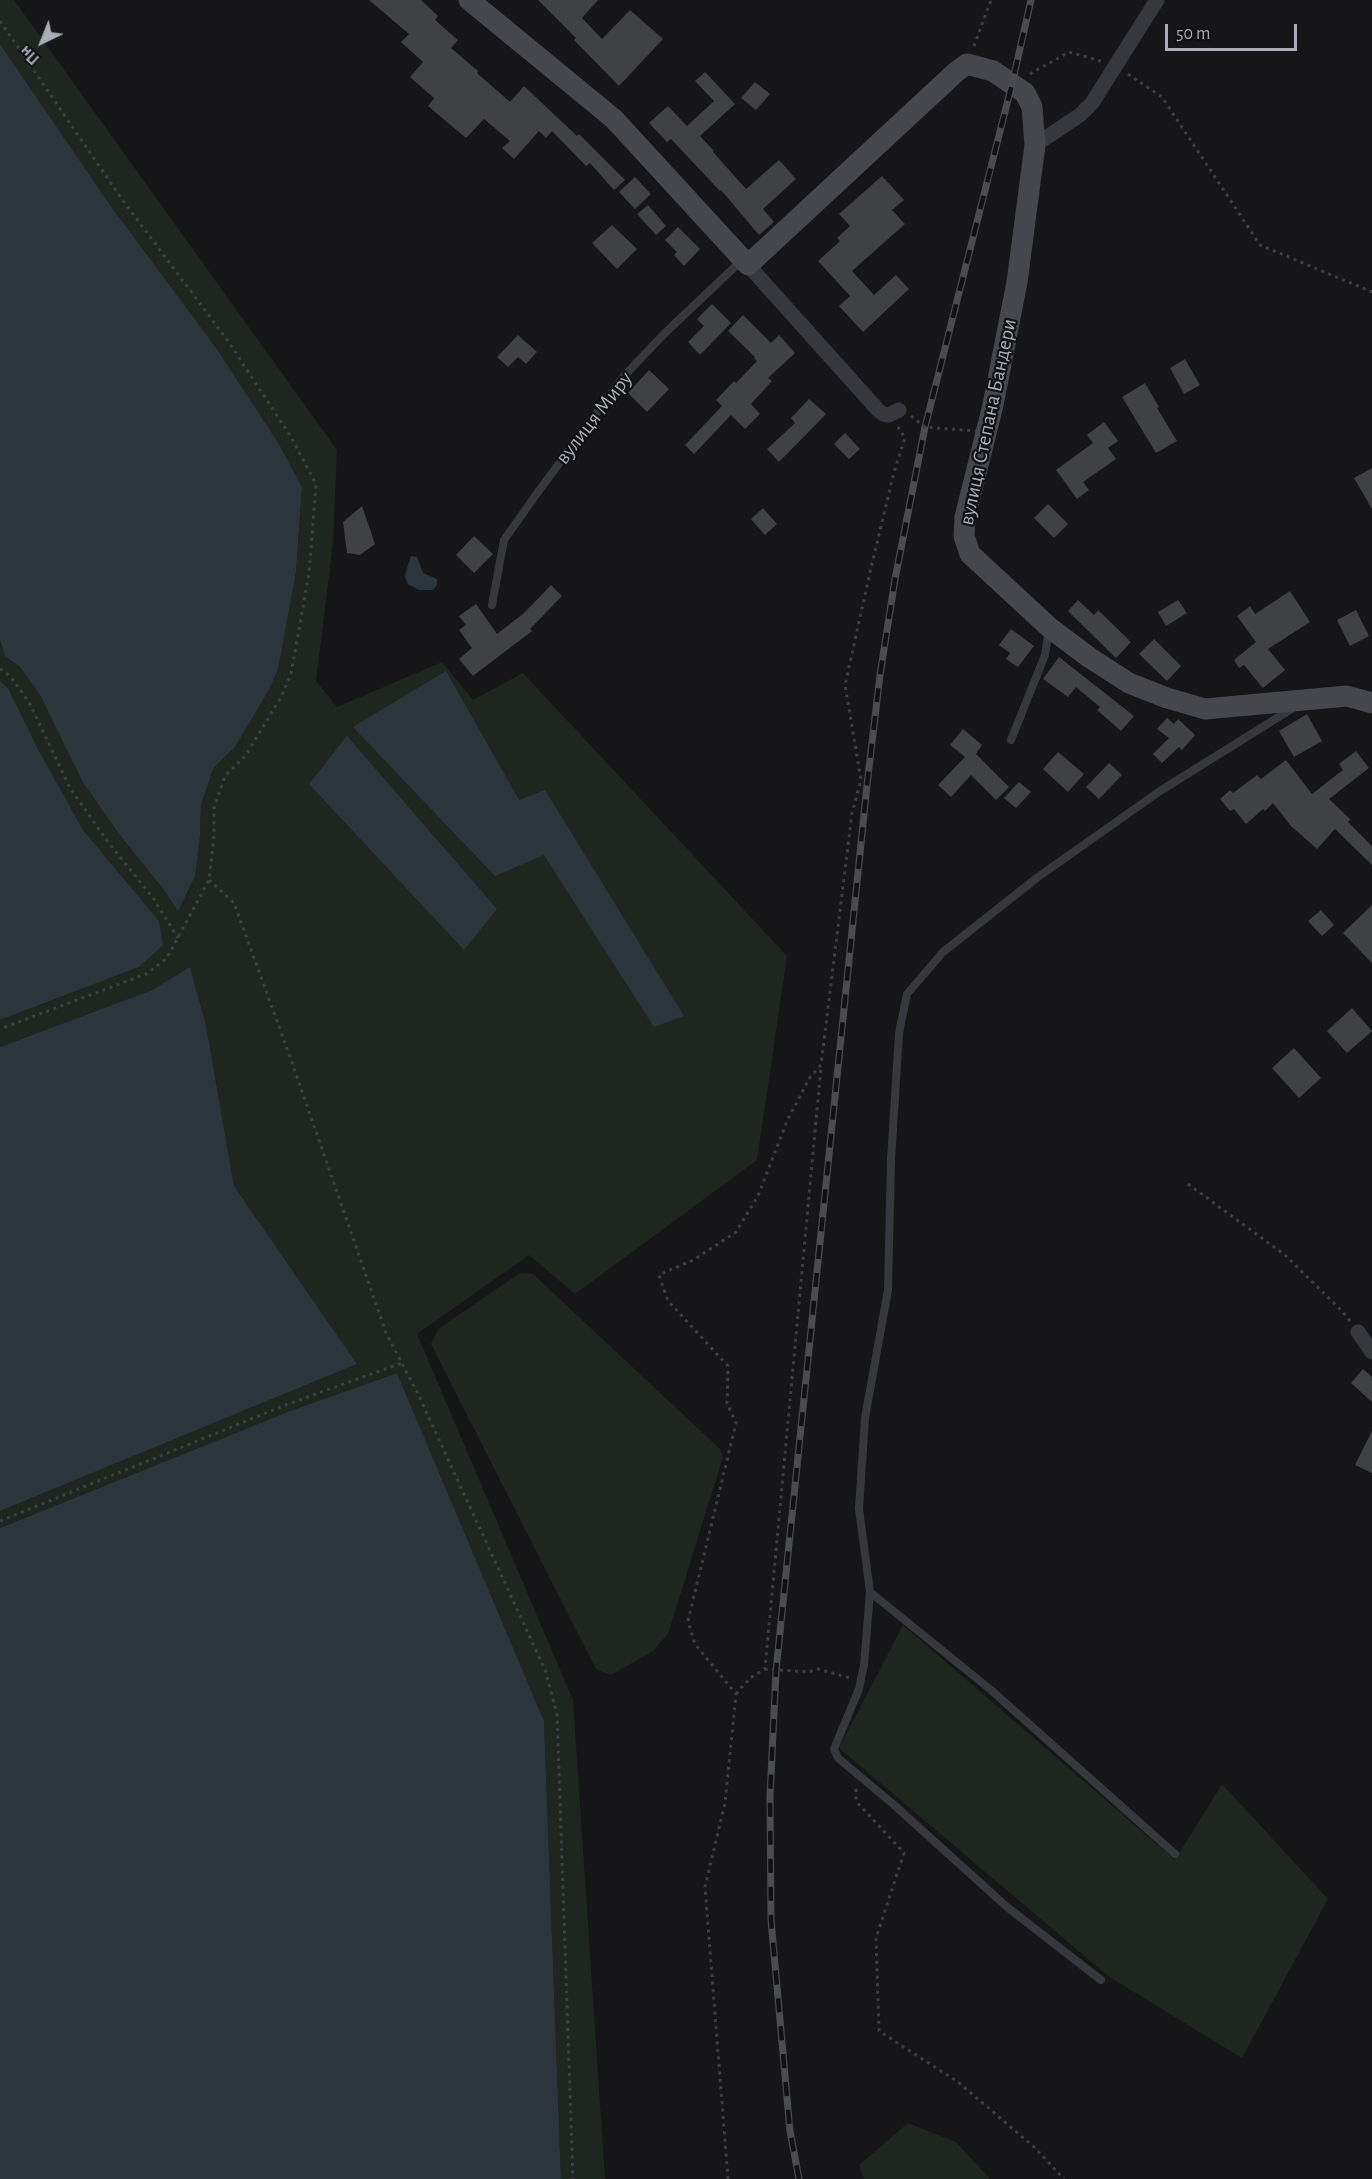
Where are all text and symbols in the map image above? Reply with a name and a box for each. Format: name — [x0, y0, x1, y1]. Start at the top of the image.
north arrow — [12, 12, 72, 72]
scale bar — [1168, 12, 1300, 50]
text: 50 m — [1176, 25, 1210, 43]
text: Пн — [17, 43, 42, 68]
street label: вулиця Степана Бандери — [954, 316, 1022, 528]
street label: вулиця Миру — [550, 367, 638, 469]

